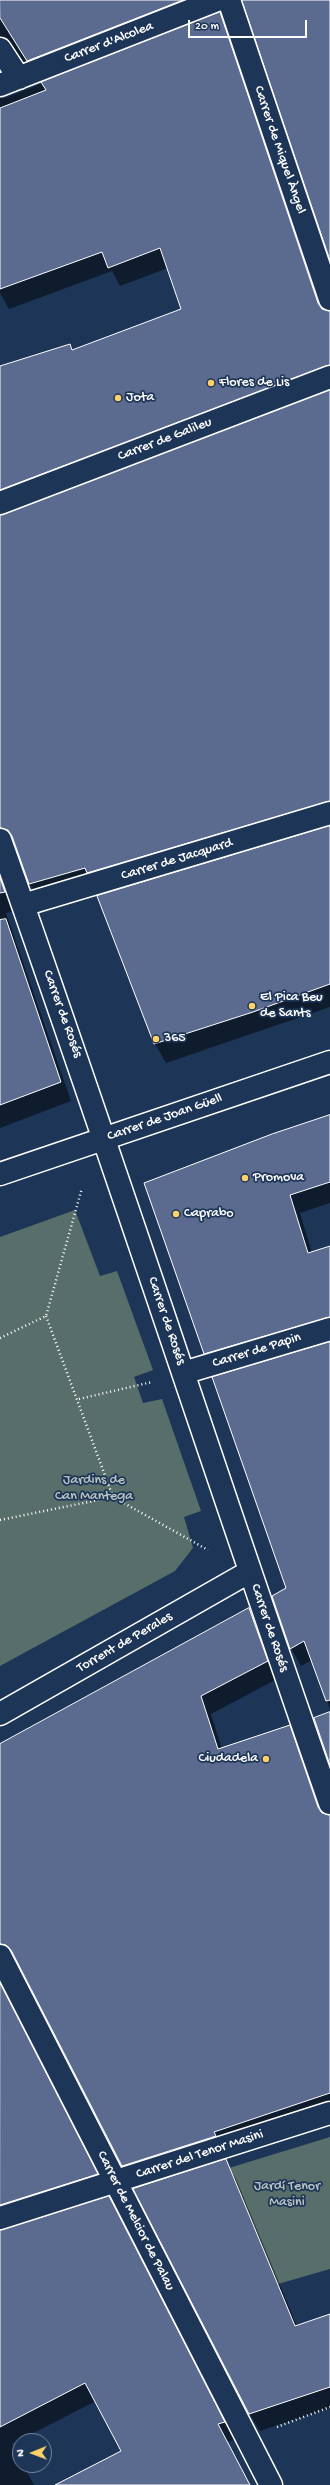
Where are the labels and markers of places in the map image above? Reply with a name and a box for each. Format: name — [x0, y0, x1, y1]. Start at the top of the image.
place label: Flores de Lis — [219, 375, 289, 391]
marker: Flores de Lis — [206, 378, 216, 388]
place label: Jota — [126, 390, 154, 406]
marker: Jota — [113, 393, 123, 403]
place label: El Pica Beu de Sants — [260, 990, 323, 1022]
marker: El Pica Beu de Sants — [247, 1001, 257, 1011]
place label: 365 — [164, 1031, 186, 1047]
marker: 365 — [151, 1034, 161, 1044]
place label: Promova — [253, 1170, 304, 1186]
marker: Promova — [240, 1173, 250, 1183]
place label: Caprabo — [184, 1206, 234, 1222]
marker: Caprabo — [171, 1209, 181, 1219]
place label: Ciudadela — [199, 1751, 258, 1767]
marker: Ciudadela — [261, 1754, 271, 1764]

